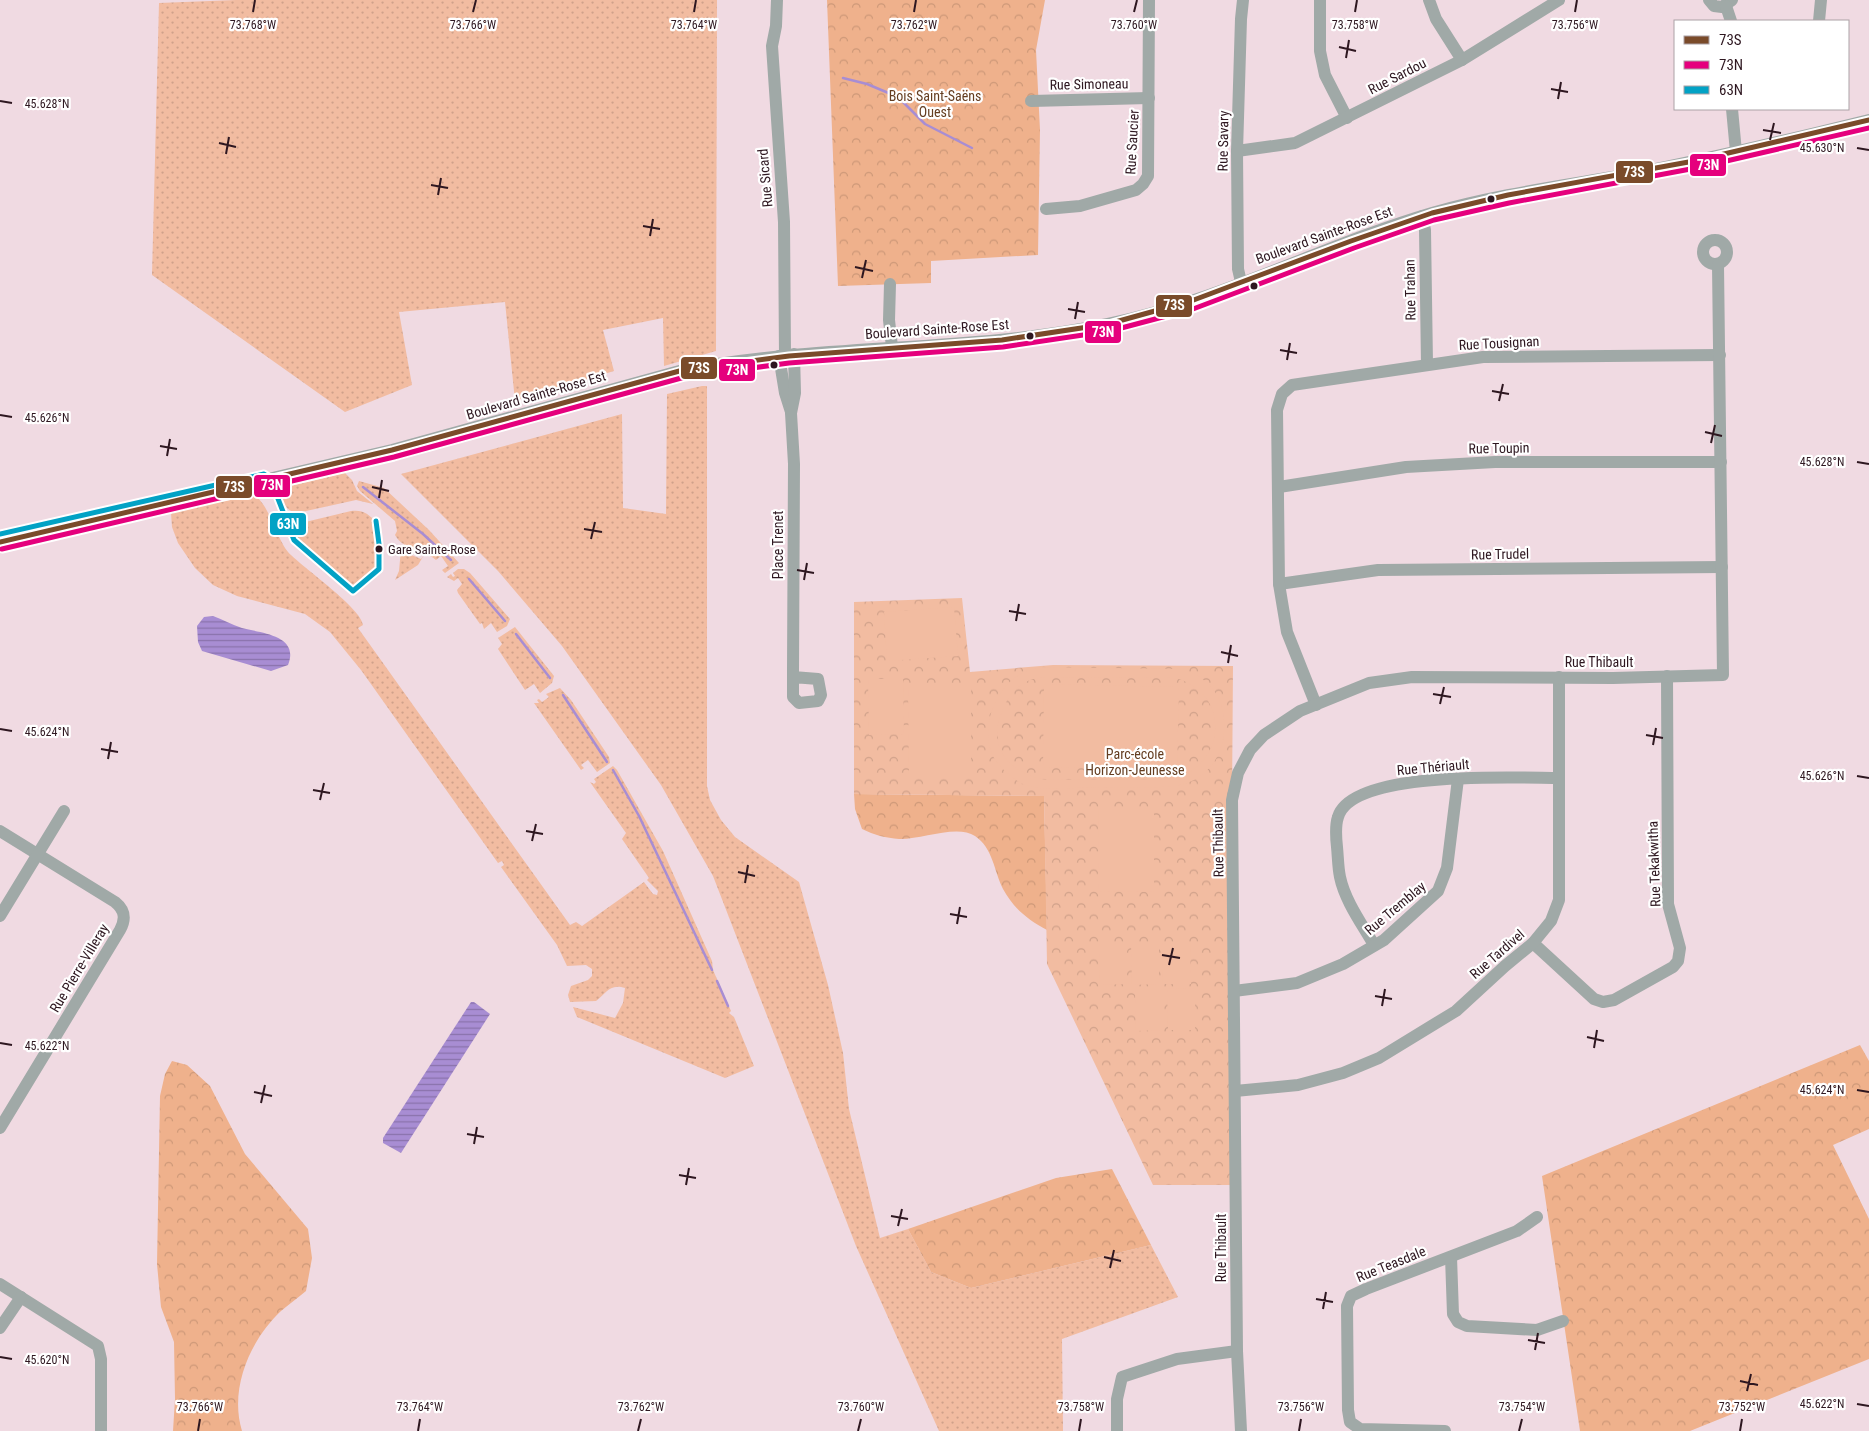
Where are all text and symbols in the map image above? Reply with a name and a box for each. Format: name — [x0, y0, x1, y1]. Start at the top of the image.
text: 73.768°W — [230, 18, 276, 32]
text: 73.766°W — [450, 18, 496, 32]
text: 73.764°W — [671, 18, 717, 32]
text: 73.762°W — [891, 18, 937, 32]
text: 73.760°W — [1111, 18, 1157, 32]
text: 73.758°W — [1332, 18, 1378, 32]
text: 73.756°W — [1552, 18, 1598, 32]
legend — [1674, 20, 1849, 110]
text: 73S — [1719, 31, 1742, 49]
street label: Rue Sardou — [1365, 55, 1429, 97]
text: 73N — [1719, 56, 1743, 74]
street label: Rue Simoneau — [1049, 75, 1129, 93]
text: 63N — [1719, 81, 1743, 99]
park label: Bois Saint-Saëns Ouest — [889, 88, 981, 120]
text: 45.628°N — [25, 97, 69, 111]
street label: Rue Saucier — [1122, 109, 1142, 175]
street label: Rue Savary — [1214, 110, 1232, 171]
text: 45.630°N — [1800, 141, 1844, 155]
street label: Rue Sicard — [754, 148, 776, 208]
line badge: 73N — [1689, 153, 1727, 177]
text: 73N — [1697, 157, 1719, 173]
line badge: 73S — [1615, 160, 1654, 184]
text: 73S — [1623, 164, 1645, 180]
unlabelled marker — [1486, 194, 1496, 204]
street label: Boulevard Sainte-Rose Est — [1253, 203, 1395, 267]
street label: Rue Trahan — [1401, 259, 1419, 321]
unlabelled marker — [1249, 281, 1259, 291]
line badge: 73S — [1155, 294, 1193, 318]
text: 73S — [1163, 297, 1185, 313]
street label: Boulevard Sainte-Rose Est — [864, 316, 1010, 342]
line badge: 73N — [1084, 320, 1122, 344]
text: 73N — [1092, 324, 1114, 340]
unlabelled marker — [1025, 331, 1035, 341]
street label: Rue Tousignan — [1458, 333, 1540, 353]
line badge: 73S — [680, 356, 718, 380]
line badge: 73N — [718, 358, 756, 382]
text: 73S — [688, 360, 710, 376]
unlabelled marker — [769, 360, 779, 370]
text: 73N — [726, 362, 748, 378]
street label: Boulevard Sainte-Rose Est — [464, 367, 608, 423]
text: 45.626°N — [25, 411, 69, 425]
street label: Rue Toupin — [1468, 439, 1530, 457]
text: 45.628°N — [1800, 455, 1844, 469]
line badge: 73N — [253, 474, 291, 498]
line badge: 73S — [215, 475, 253, 499]
text: 73N — [261, 477, 283, 493]
text: 73S — [223, 479, 245, 495]
street label: Place Trenet — [770, 511, 786, 579]
line badge: 63N — [269, 512, 307, 536]
text: 63N — [277, 516, 299, 532]
place label: Gare Sainte-Rose — [388, 542, 476, 557]
marker: Gare Sainte-Rose — [374, 544, 384, 554]
street label: Rue Trudel — [1471, 545, 1529, 563]
street label: Rue Thibault — [1565, 654, 1633, 670]
text: 45.624°N — [25, 725, 69, 739]
park label: Parc-école Horizon-Jeunesse — [1085, 746, 1185, 778]
street label: Rue Thériault — [1396, 756, 1470, 778]
text: 45.626°N — [1800, 769, 1844, 783]
street label: Rue Thibault — [1209, 809, 1227, 877]
street label: Rue Tekakwitha — [1645, 821, 1663, 907]
street label: Rue Tremblay — [1361, 878, 1429, 938]
street label: Rue Pierre-Villeray — [46, 921, 112, 1015]
street label: Rue Tardivel — [1467, 926, 1527, 982]
text: 45.622°N — [25, 1039, 69, 1053]
text: 45.624°N — [1800, 1083, 1844, 1097]
street label: Rue Thibault — [1213, 1214, 1229, 1282]
street label: Rue Teasdale — [1354, 1243, 1428, 1285]
text: 45.620°N — [25, 1353, 69, 1367]
text: 45.622°N — [1800, 1397, 1844, 1411]
text: 73.766°W — [177, 1400, 223, 1414]
text: 73.764°W — [397, 1400, 443, 1414]
text: 73.762°W — [618, 1400, 664, 1414]
text: 73.760°W — [838, 1400, 884, 1414]
text: 73.758°W — [1058, 1400, 1104, 1414]
text: 73.756°W — [1278, 1400, 1324, 1414]
text: 73.754°W — [1499, 1400, 1545, 1414]
text: 73.752°W — [1719, 1400, 1765, 1414]

